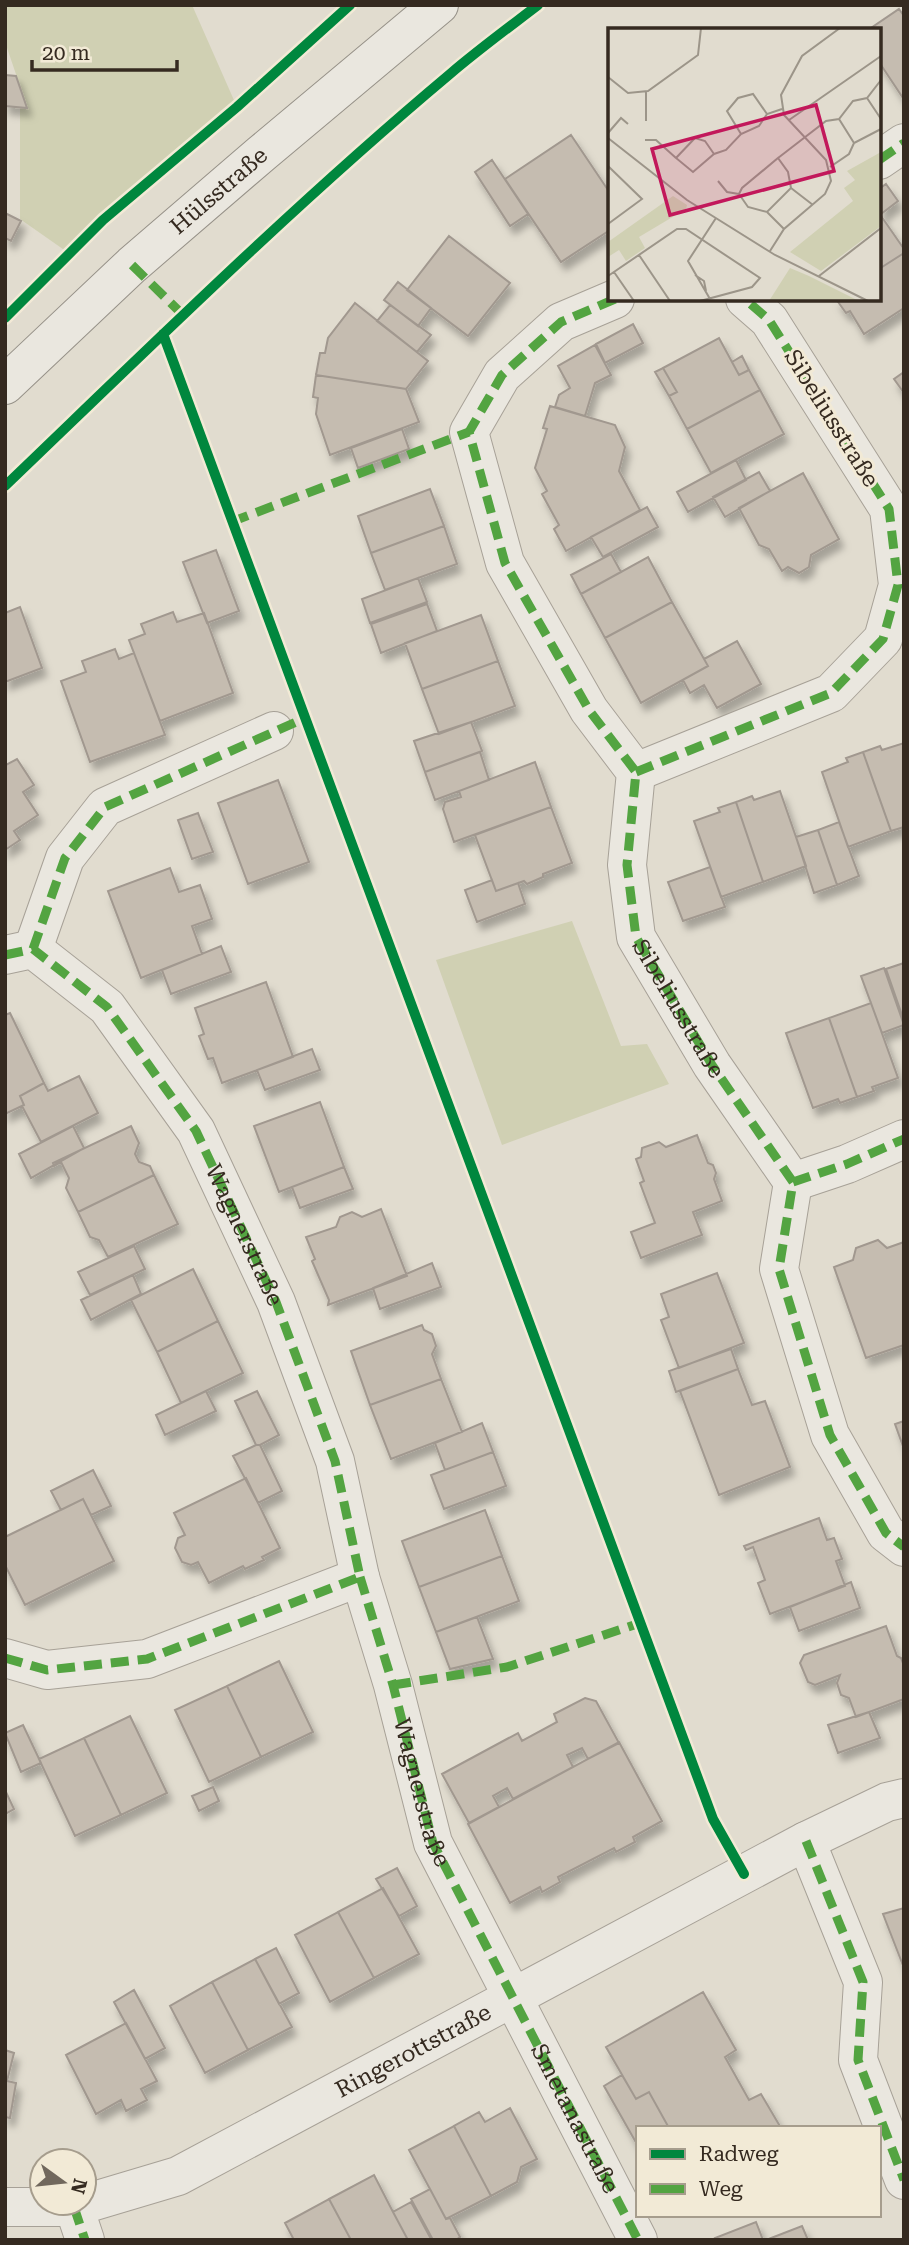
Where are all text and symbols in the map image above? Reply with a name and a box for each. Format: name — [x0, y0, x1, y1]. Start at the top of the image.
scale bar — [32, 28, 177, 72]
inset map — [608, 28, 881, 301]
text: 20 m — [42, 41, 90, 65]
street label: Hülsstraße — [165, 142, 273, 240]
street label: Sibeliusstraße — [779, 345, 885, 492]
street label: Sibeliusstraße — [626, 934, 730, 1083]
street label: Wagnerstraße — [199, 1160, 289, 1310]
street label: Wagnerstraße — [388, 1715, 456, 1871]
street label: Ringerottstraße — [331, 1999, 496, 2103]
street label: Smetanastraße — [525, 2039, 625, 2198]
legend — [636, 2126, 881, 2217]
text: Radweg — [699, 2142, 778, 2166]
north arrow — [28, 2147, 98, 2217]
text: N — [66, 2176, 92, 2197]
text: Weg — [699, 2177, 743, 2201]

